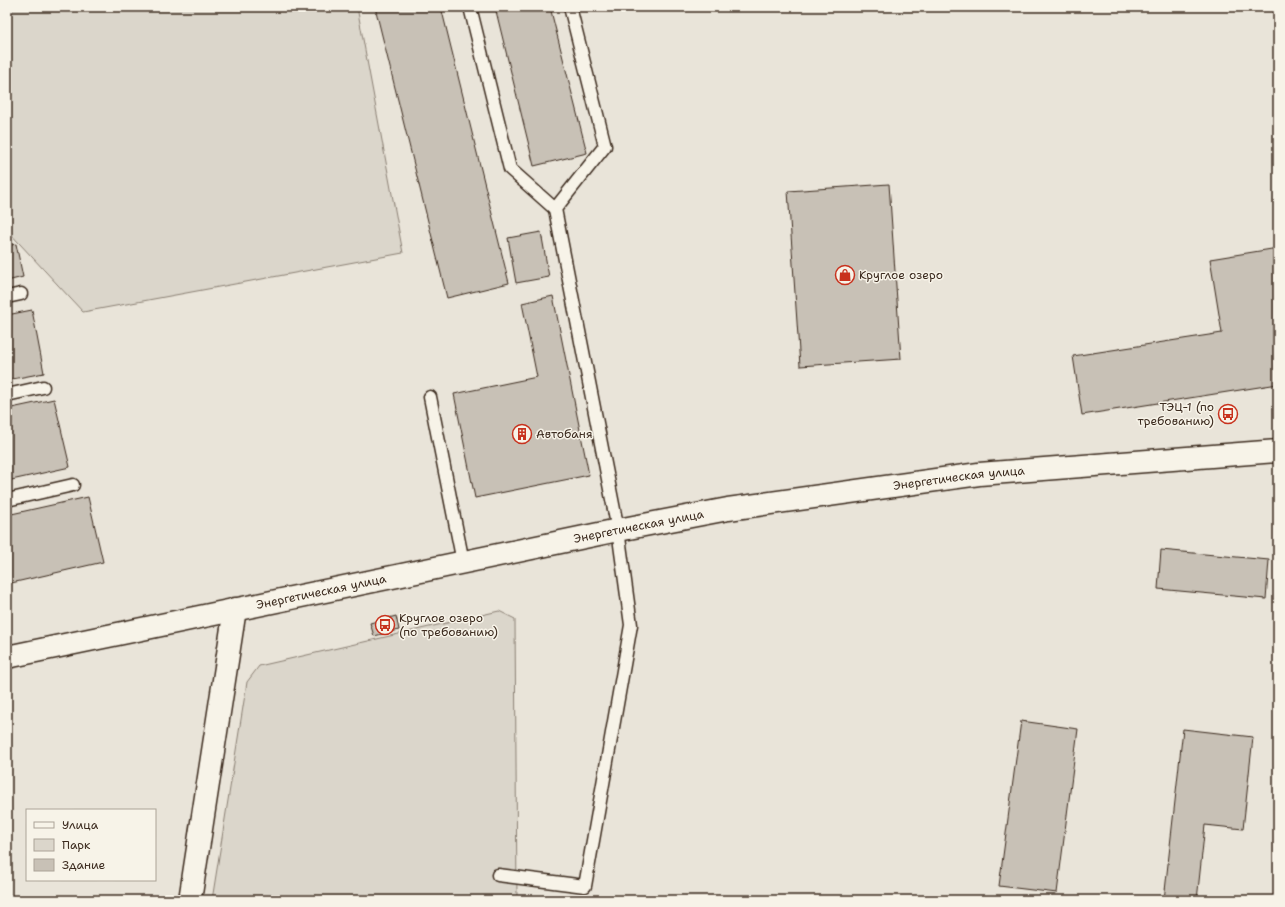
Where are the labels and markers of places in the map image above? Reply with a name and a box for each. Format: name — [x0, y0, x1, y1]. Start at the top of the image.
shop icon: Круглое озеро — [834, 264, 856, 286]
place label: Круглое озеро — [859, 267, 943, 283]
place label: ТЭЦ-1 (по требованию) — [1138, 399, 1214, 429]
bus stop icon: ТЭЦ-1 (по требованию) — [1217, 403, 1239, 425]
building icon: Автобаня — [511, 423, 533, 445]
place label: Автобаня — [536, 426, 592, 442]
place label: Круглое озеро (по требованию) — [399, 610, 498, 640]
bus stop icon: Круглое озеро (по требованию) — [374, 614, 396, 636]

